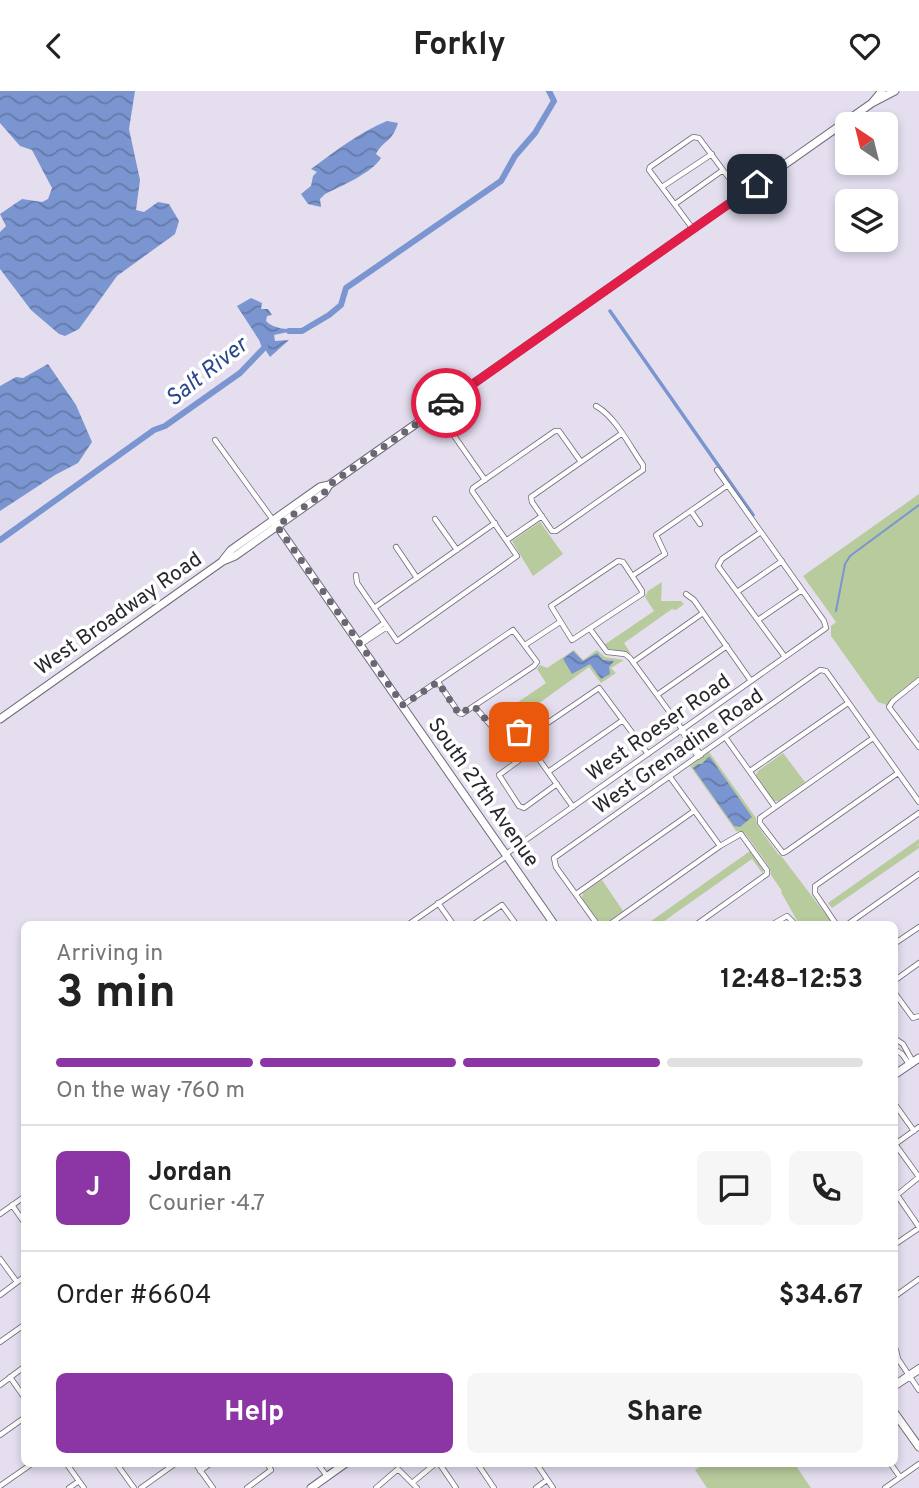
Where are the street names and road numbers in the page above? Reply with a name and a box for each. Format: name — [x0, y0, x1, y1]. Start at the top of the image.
street label: West Broadway Road — [30, 546, 208, 682]
street label: West Roeser Road — [581, 668, 736, 788]
street label: West Grenadine Road — [588, 683, 769, 821]
street label: South 27th Avenue — [421, 713, 544, 873]

